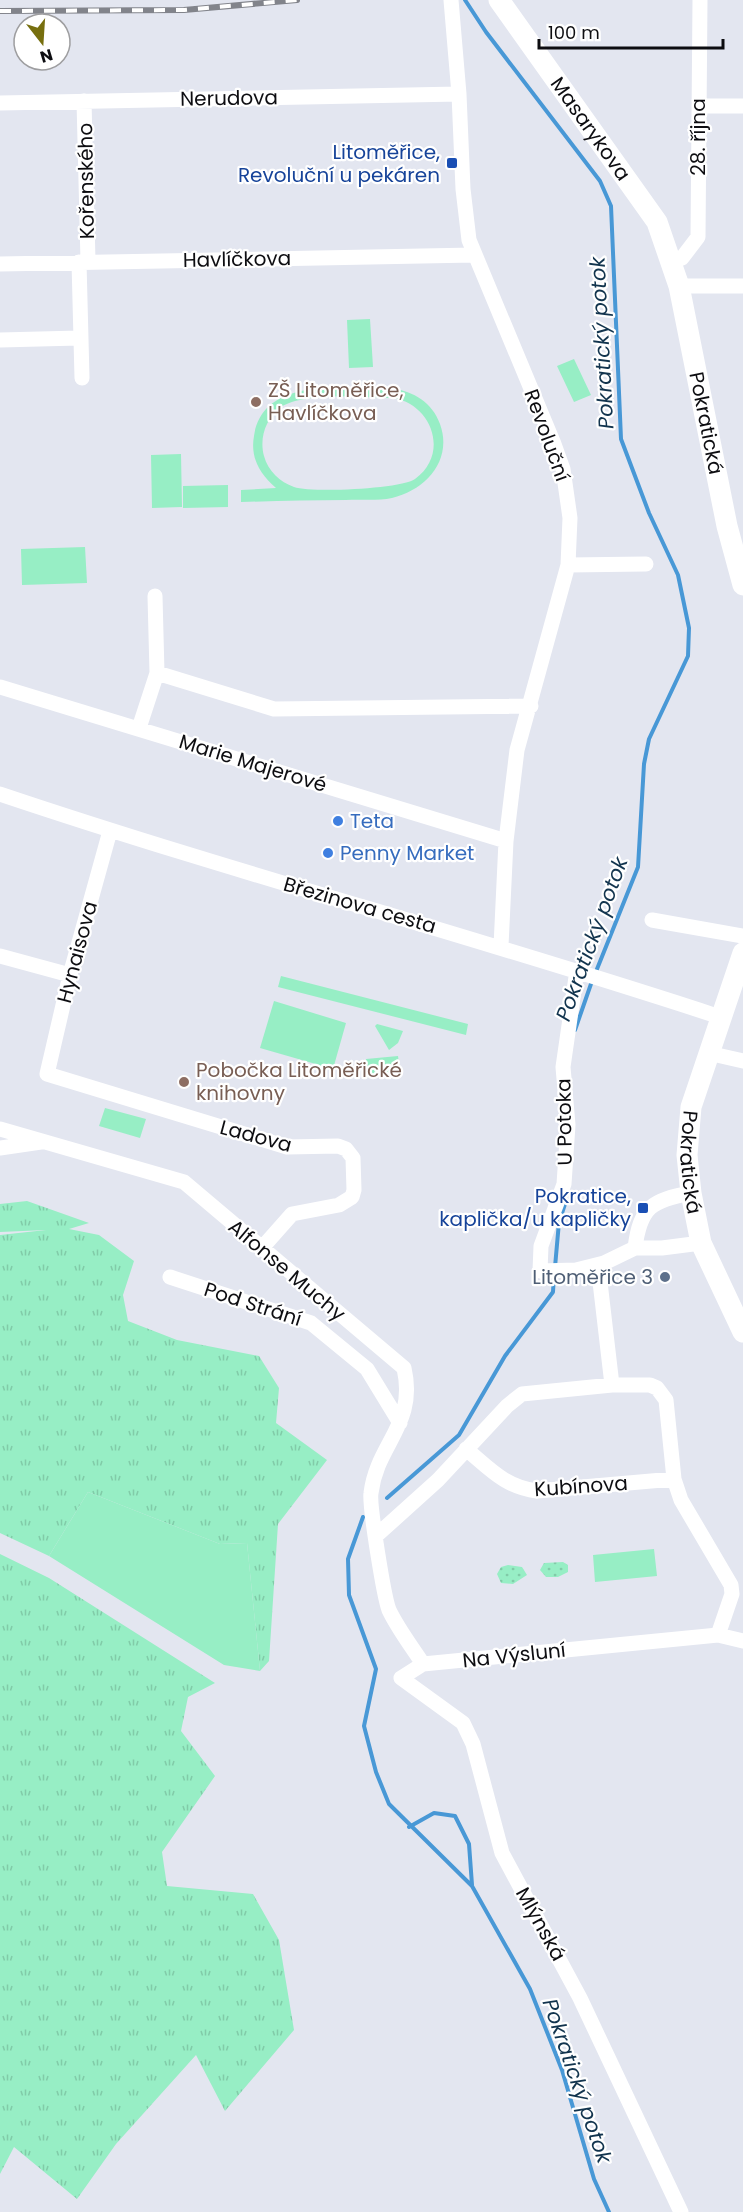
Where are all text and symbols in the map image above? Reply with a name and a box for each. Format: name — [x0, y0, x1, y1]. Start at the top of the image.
north arrow — [12, 12, 72, 72]
scale bar — [539, 12, 724, 50]
text: 100 m — [548, 20, 600, 45]
text: N — [37, 43, 55, 69]
street label: Masarykova — [544, 71, 637, 186]
street label: Nerudova — [180, 83, 278, 113]
street label: 28. října — [684, 98, 712, 176]
street label: Kořenského — [71, 123, 101, 239]
place label: Litoměřice, Revoluční u pekáren — [238, 138, 440, 189]
marker: Litoměřice, Revoluční u pekáren — [445, 156, 459, 170]
street label: Havlíčkova — [183, 244, 291, 274]
water label: Pokratický potok — [582, 255, 620, 430]
street label: Pokratická — [683, 369, 730, 477]
place label: ZŠ Litoměřice, Havlíčkova — [268, 376, 403, 427]
street label: Revoluční — [517, 385, 577, 485]
marker: ZŠ Litoměřice, Havlíčkova — [249, 395, 263, 409]
street label: Marie Majerové — [176, 727, 330, 799]
place label: Teta — [350, 807, 394, 835]
marker: Teta — [331, 814, 345, 828]
place label: Penny Market — [340, 839, 474, 867]
marker: Penny Market — [321, 846, 335, 860]
water label: Pokratický potok — [548, 852, 635, 1025]
street label: Březinova cesta — [280, 870, 440, 940]
street label: Hynaisova — [50, 898, 104, 1006]
place label: Pobočka Litoměřické knihovny — [196, 1056, 402, 1107]
marker: Pobočka Litoměřické knihovny — [177, 1075, 191, 1089]
street label: U Potoka — [549, 1078, 579, 1166]
street label: Pokratická — [673, 1109, 709, 1216]
street label: Ladova — [217, 1113, 295, 1159]
place label: Pokratice, kaplička/u kapličky — [439, 1182, 631, 1233]
marker: Pokratice, kaplička/u kapličky — [636, 1201, 650, 1215]
street label: Alfonse Muchy — [222, 1213, 352, 1327]
place label: Litoměřice 3 — [532, 1263, 653, 1291]
marker: Litoměřice 3 — [658, 1270, 672, 1284]
street label: Pod Strání — [201, 1275, 305, 1333]
street label: Kubínova — [533, 1469, 629, 1503]
street label: Na Výsluní — [461, 1636, 567, 1674]
street label: Mlýnská — [509, 1882, 573, 1966]
water label: Pokratický potok — [536, 1995, 620, 2168]

